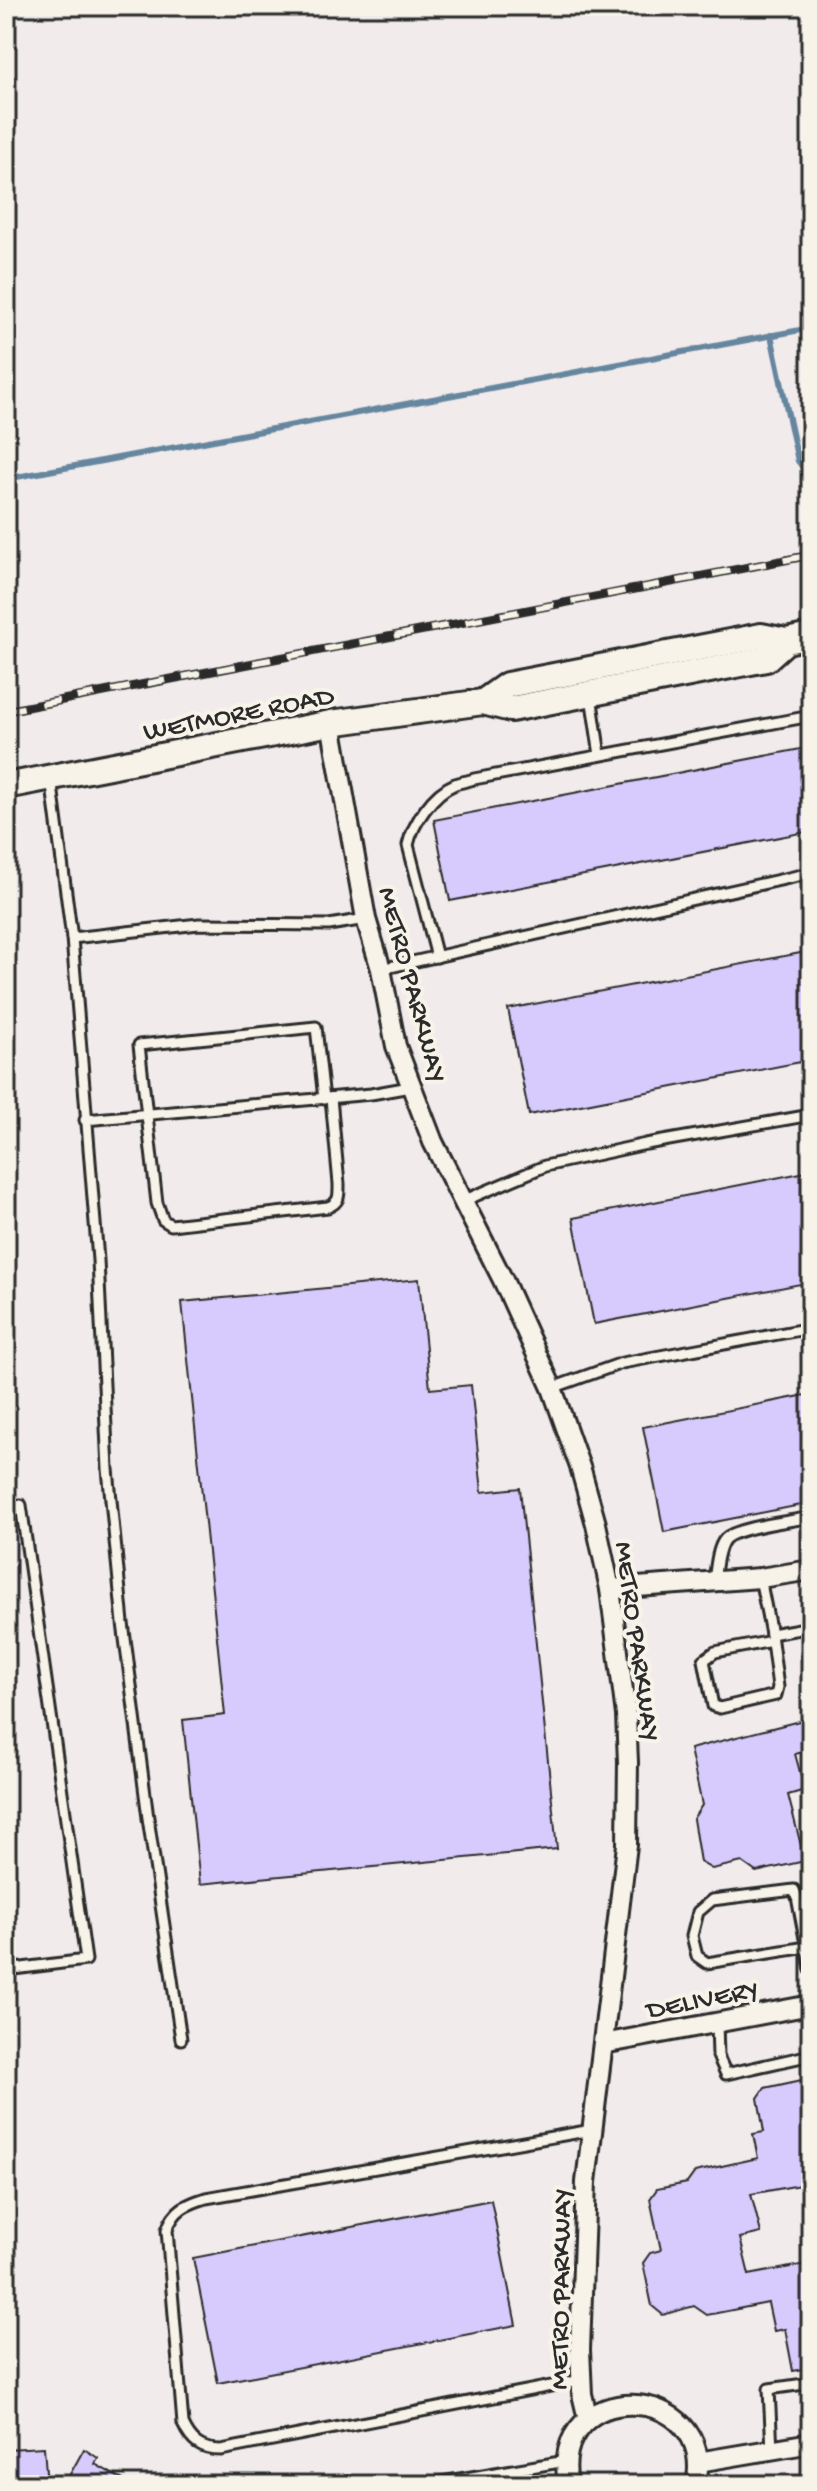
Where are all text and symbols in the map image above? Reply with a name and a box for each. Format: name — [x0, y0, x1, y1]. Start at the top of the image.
street label: WETMORE ROAD — [141, 681, 338, 750]
street label: METRO PARKWAY — [369, 884, 453, 1087]
street label: METRO PARKWAY — [605, 1540, 666, 1744]
street label: DELIVERY — [642, 1974, 762, 2029]
street label: METRO PARKWAY — [544, 2188, 581, 2390]

